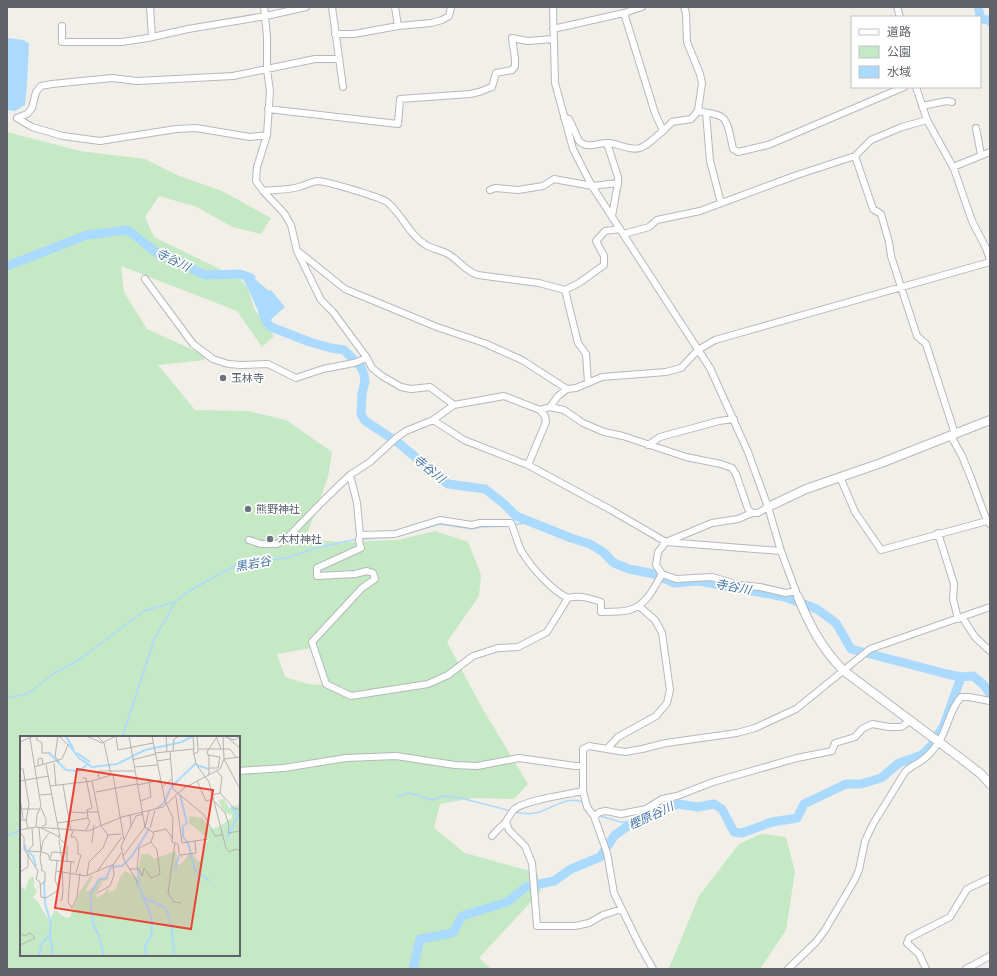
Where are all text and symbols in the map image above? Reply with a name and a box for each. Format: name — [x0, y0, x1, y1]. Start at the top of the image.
legend — [851, 16, 981, 88]
text: 道路 — [887, 24, 911, 40]
text: 公園 — [887, 44, 911, 60]
text: 水域 — [887, 64, 911, 80]
water label: 寺谷川 — [153, 245, 194, 276]
place label: 玉林寺 — [231, 371, 264, 385]
marker: 玉林寺 — [218, 373, 228, 383]
water label: 寺谷川 — [410, 451, 450, 488]
place label: 熊野神社 — [256, 502, 300, 516]
marker: 熊野神社 — [243, 504, 253, 514]
place label: 木村神社 — [278, 532, 322, 546]
marker: 木村神社 — [265, 534, 275, 544]
water label: 黒岩谷 — [234, 553, 273, 575]
water label: 寺谷川 — [714, 576, 754, 599]
inset map — [20, 736, 240, 956]
water label: 樫原谷川 — [626, 798, 678, 833]

